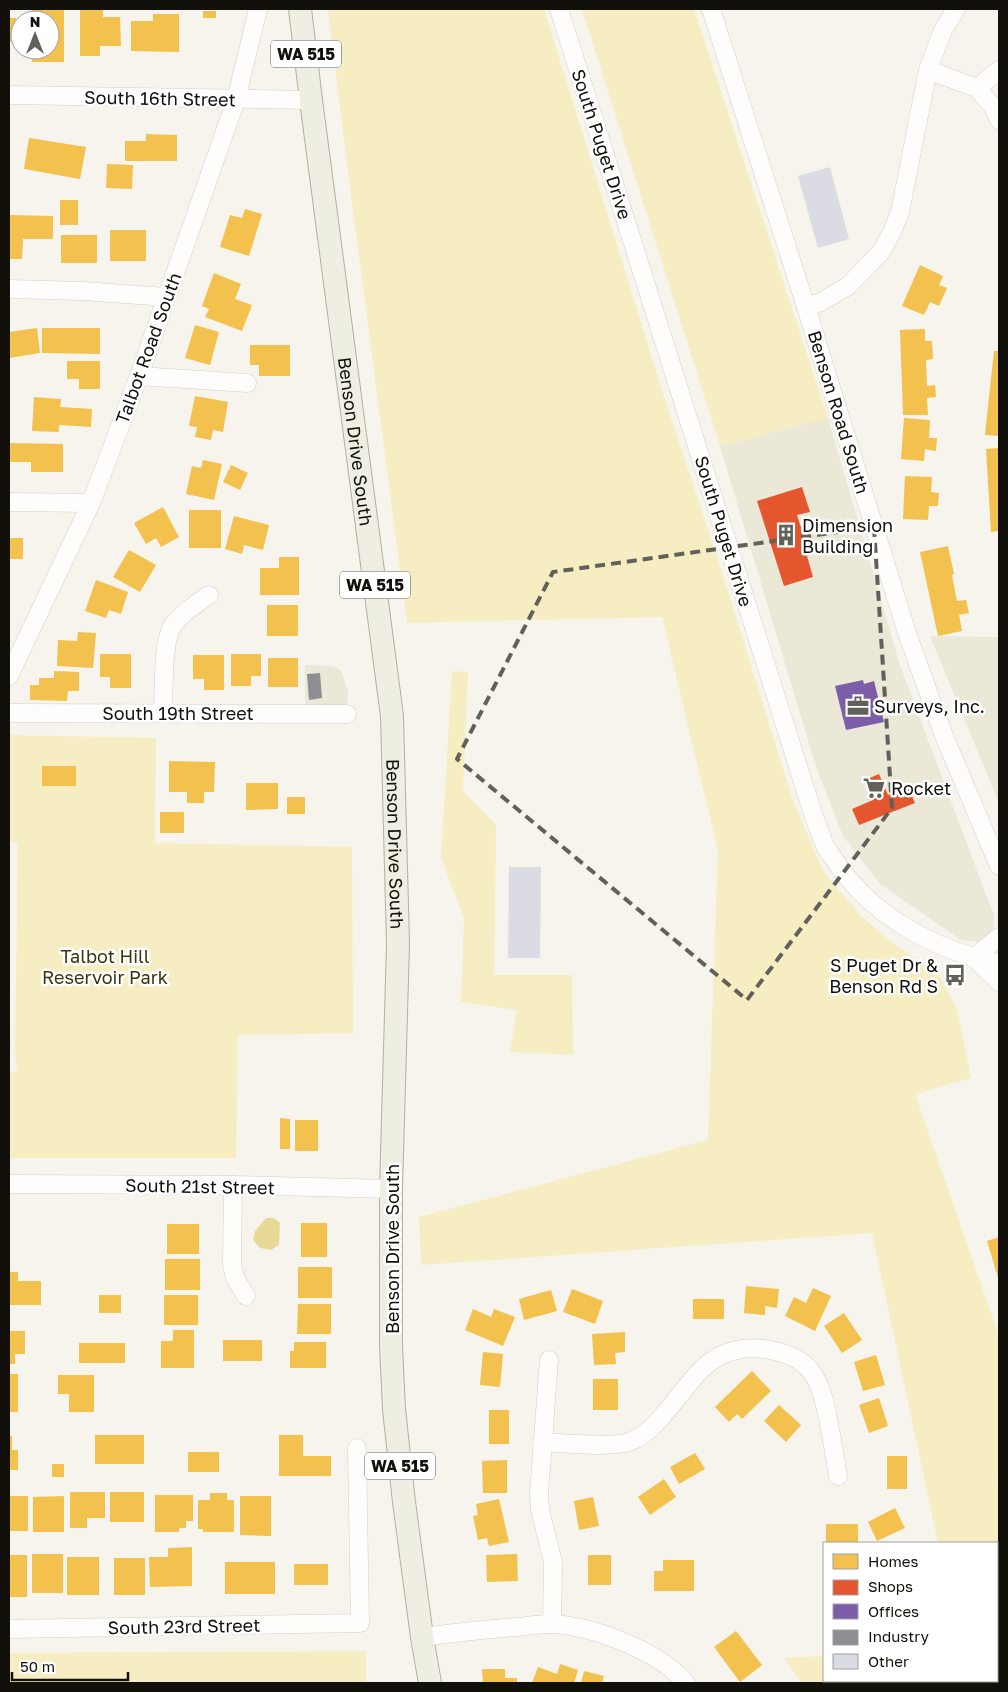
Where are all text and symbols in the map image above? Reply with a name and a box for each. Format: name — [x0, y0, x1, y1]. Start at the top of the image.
north arrow — [10, 10, 60, 60]
text: N — [30, 13, 40, 30]
road number: WA 515 — [271, 41, 341, 68]
street label: South Puget Drive — [567, 66, 637, 222]
street label: South 16th Street — [84, 86, 236, 110]
street label: Talbot Road South — [110, 269, 186, 427]
street label: Benson Road South — [804, 328, 874, 496]
street label: Benson Drive South — [334, 356, 378, 527]
street label: South Puget Drive — [691, 453, 757, 609]
place label: Dimension Building — [802, 514, 893, 557]
building icon: Dimension Building — [773, 522, 799, 548]
road number: WA 515 — [340, 572, 410, 598]
office icon: Surveys, Inc. — [845, 693, 871, 719]
place label: Surveys, Inc. — [874, 695, 985, 717]
street label: South 19th Street — [102, 702, 254, 724]
street label: Benson Drive South — [382, 759, 409, 929]
supermarket icon: Rocket — [861, 775, 887, 801]
place label: Rocket — [891, 777, 951, 799]
park label: Talbot Hill Reservoir Park — [42, 945, 168, 988]
place label: S Puget Dr & Benson Rd S — [829, 954, 938, 997]
bus stop icon: S Puget Dr & Benson Rd S — [942, 962, 968, 988]
street label: Benson Drive South — [381, 1164, 403, 1334]
street label: South 21st Street — [125, 1174, 275, 1198]
road number: WA 515 — [365, 1452, 435, 1480]
legend — [823, 1542, 998, 1682]
text: Homes — [868, 1552, 918, 1570]
text: Shops — [868, 1577, 913, 1595]
text: Offices — [868, 1602, 919, 1620]
street label: South 23rd Street — [107, 1614, 261, 1638]
text: Industry — [868, 1627, 929, 1645]
scale bar — [12, 1650, 129, 1682]
text: Other — [868, 1652, 909, 1670]
text: 50 m — [20, 1657, 55, 1675]

